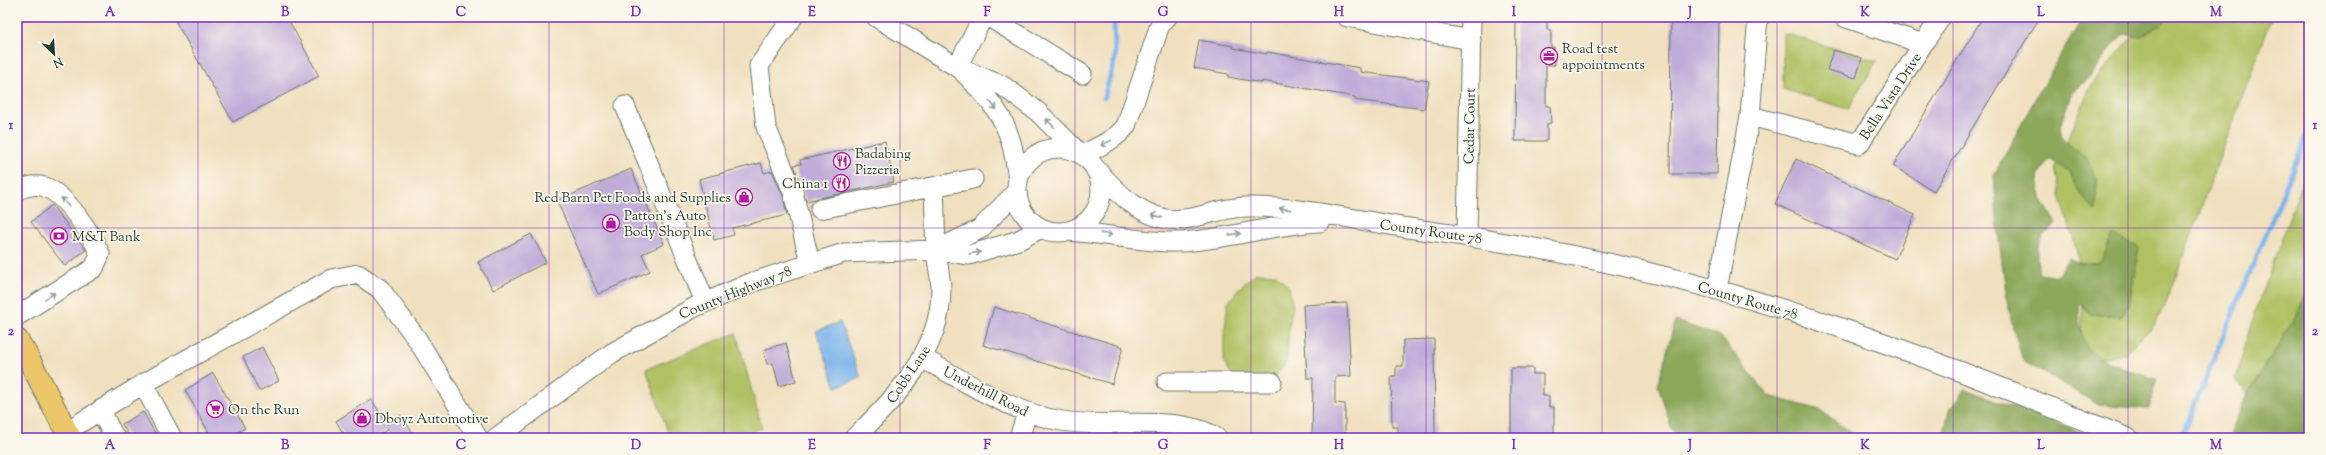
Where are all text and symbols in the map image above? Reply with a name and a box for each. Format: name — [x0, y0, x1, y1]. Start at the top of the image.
text: A — [105, 4, 116, 22]
text: B — [281, 4, 290, 22]
text: C — [456, 4, 466, 22]
text: D — [631, 4, 641, 22]
text: E — [808, 4, 816, 22]
text: F — [983, 4, 991, 22]
text: G — [1158, 4, 1169, 22]
text: H — [1334, 4, 1345, 22]
text: I — [1512, 4, 1517, 22]
text: J — [1687, 4, 1692, 22]
text: K — [1860, 4, 1870, 22]
text: L — [2037, 4, 2045, 22]
text: M — [2210, 4, 2222, 22]
north arrow — [34, 34, 74, 74]
place label: Road test appointments — [1562, 40, 1645, 76]
office icon: Road test appointments — [1539, 46, 1559, 66]
street label: Bella Vista Drive — [1856, 50, 1927, 145]
text: N — [50, 53, 66, 71]
street label: Cedar Court — [1460, 87, 1482, 164]
one-way arrow — [989, 99, 998, 110]
text: 1 — [9, 117, 14, 135]
text: 1 — [2313, 117, 2318, 135]
one-way arrow — [1045, 118, 1055, 128]
one-way arrow — [1100, 140, 1112, 147]
place label: Badabing Pizzeria — [855, 145, 911, 181]
restaurant icon: Badabing Pizzeria — [832, 151, 852, 171]
restaurant icon: China 1 — [831, 173, 851, 193]
place label: China 1 — [782, 175, 828, 195]
shop icon: Red Barn Pet Foods and Supplies — [734, 187, 754, 207]
place label: Red Barn Pet Foods and Supplies — [535, 189, 731, 209]
one-way arrow — [60, 197, 69, 208]
one-way arrow — [1279, 205, 1292, 213]
place label: Patton's Auto Body Shop Inc — [624, 207, 712, 243]
one-way arrow — [1151, 212, 1164, 219]
shop icon: Patton's Auto Body Shop Inc — [601, 213, 621, 233]
street label: County Route 78 — [1378, 216, 1483, 250]
bank icon: M&T Bank — [49, 226, 69, 246]
place label: M&T Bank — [72, 228, 141, 248]
one-way arrow — [1228, 229, 1241, 237]
one-way arrow — [1099, 230, 1112, 238]
one-way arrow — [968, 249, 981, 257]
street label: County Highway 78 — [676, 262, 795, 326]
street label: County Route 78 — [1695, 278, 1800, 326]
one-way arrow — [44, 291, 56, 299]
text: 2 — [8, 323, 15, 341]
text: 2 — [2312, 323, 2319, 341]
street label: Cobb Lane — [883, 342, 936, 408]
street label: Underhill Road — [939, 363, 1031, 423]
supermarket icon: On the Run — [205, 399, 225, 419]
place label: On the Run — [228, 401, 300, 421]
shop icon: Dboyz Automotive — [352, 408, 372, 428]
place label: Dboyz Automotive — [375, 410, 489, 430]
text: A — [105, 437, 116, 455]
text: B — [281, 437, 290, 455]
text: C — [456, 437, 466, 455]
text: D — [631, 437, 641, 455]
text: E — [808, 437, 816, 455]
text: F — [983, 437, 991, 455]
text: G — [1158, 437, 1169, 455]
text: H — [1334, 437, 1345, 455]
text: I — [1512, 437, 1517, 455]
text: J — [1687, 437, 1692, 455]
text: K — [1860, 437, 1870, 455]
text: L — [2037, 437, 2045, 455]
text: M — [2210, 437, 2222, 455]

